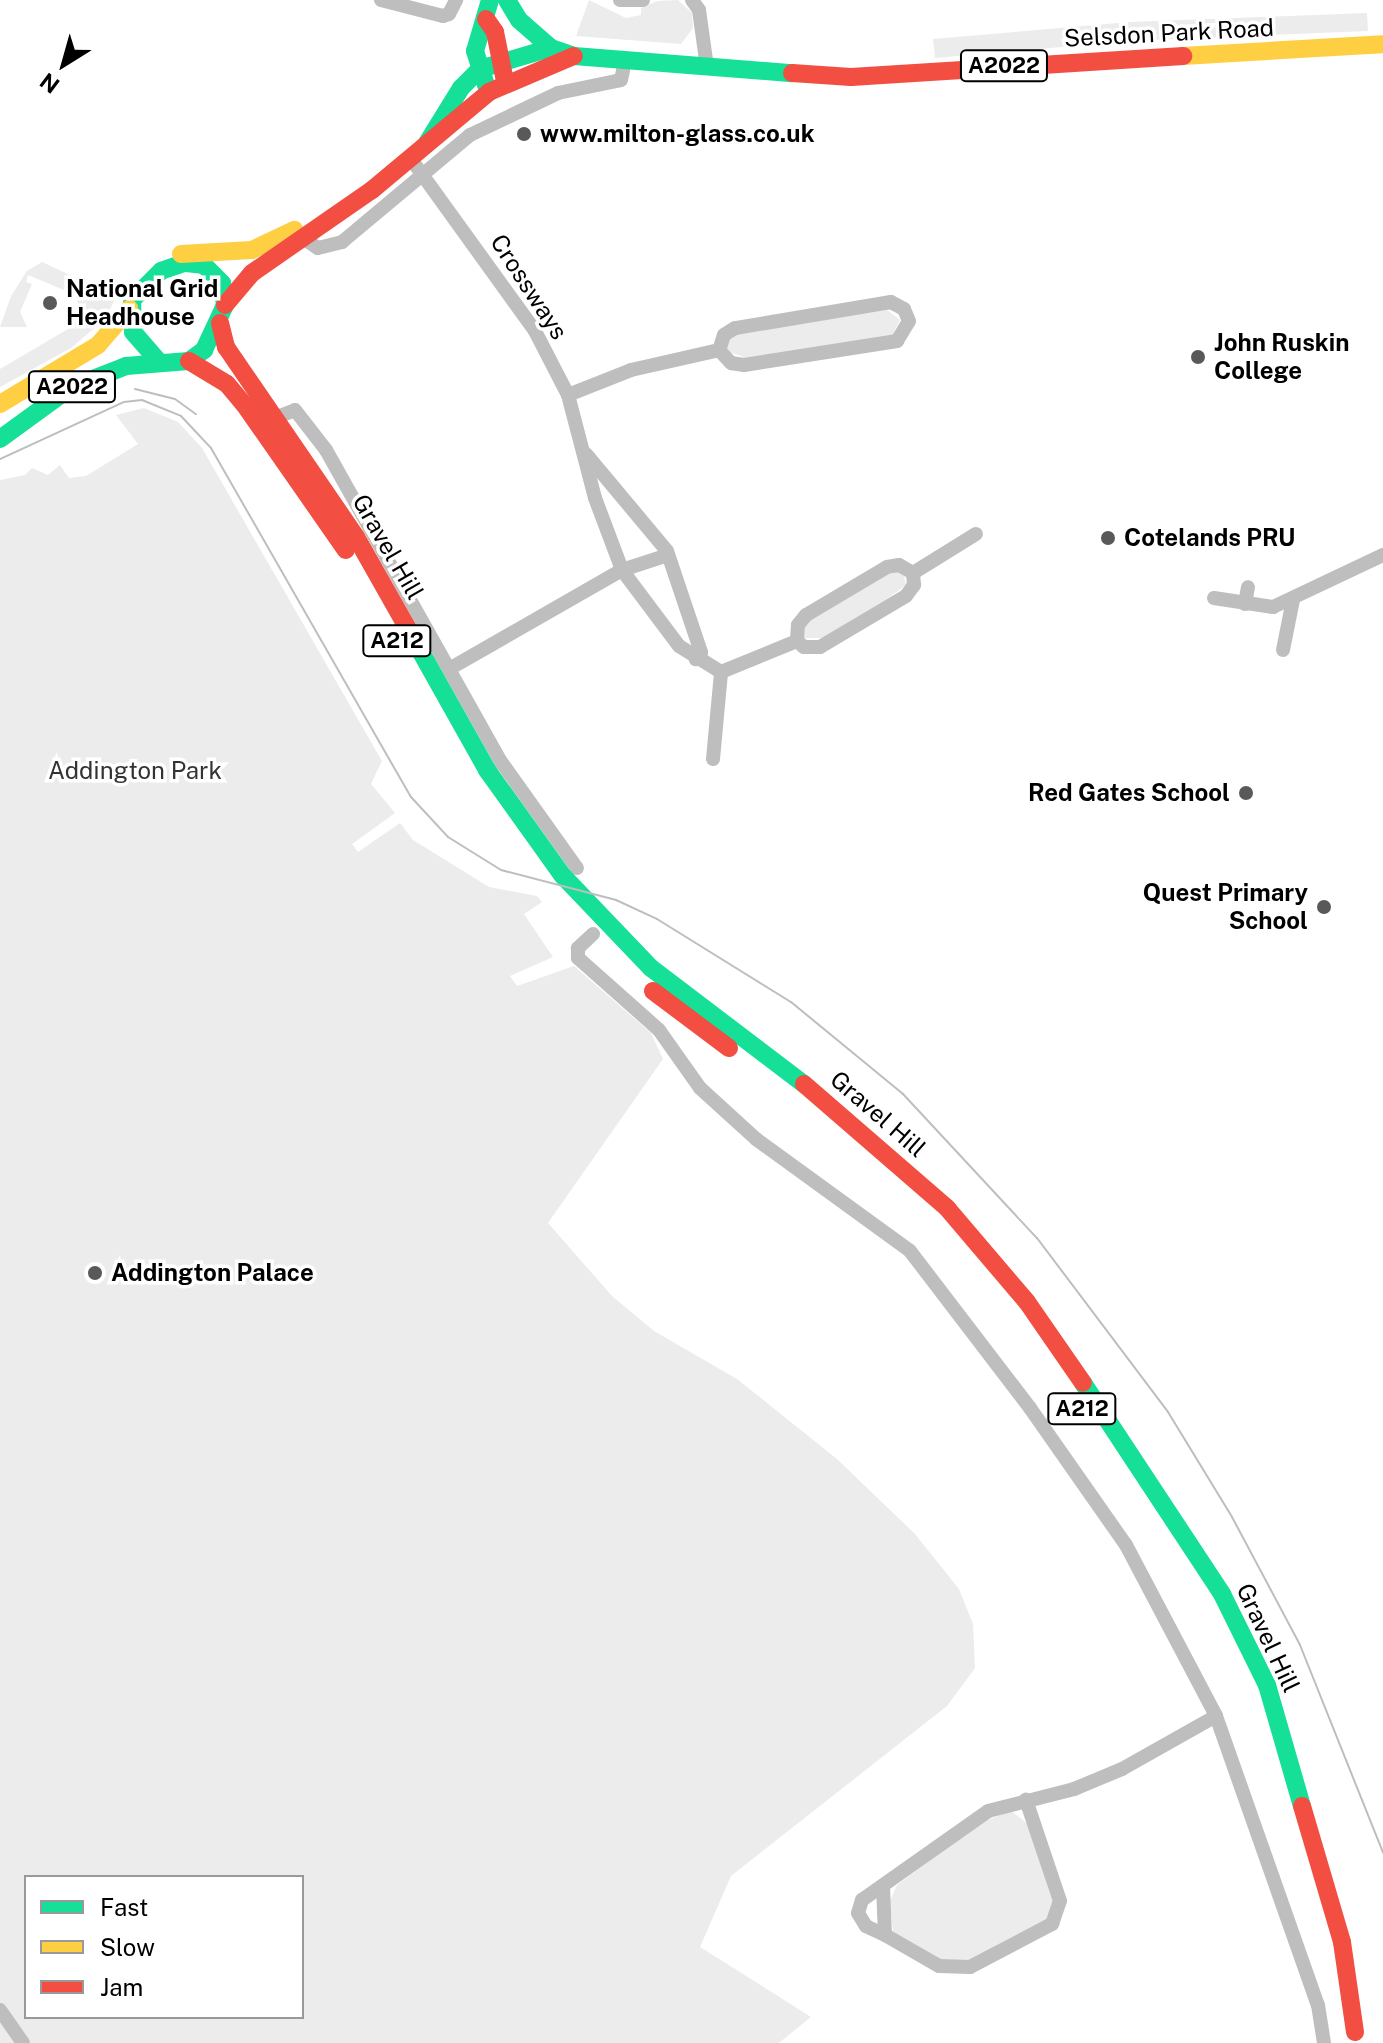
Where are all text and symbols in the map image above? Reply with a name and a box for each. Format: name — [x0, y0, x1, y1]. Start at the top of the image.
street label: Selsdon Park Road — [1063, 13, 1275, 53]
north arrow — [24, 24, 104, 104]
road number: A2022 — [958, 48, 1050, 84]
text: N — [35, 68, 64, 99]
place label: www.milton-glass.co.uk — [540, 120, 815, 148]
marker: www.milton-glass.co.uk — [515, 125, 533, 143]
street label: Crossways — [484, 229, 574, 345]
place label: National Grid Headhouse — [66, 275, 218, 331]
marker: National Grid Headhouse — [41, 294, 59, 312]
place label: John Ruskin College — [1214, 329, 1349, 385]
marker: John Ruskin College — [1189, 348, 1207, 366]
road number: A2022 — [26, 369, 118, 405]
street label: Gravel Hill — [346, 489, 430, 605]
place label: Cotelands PRU — [1124, 524, 1296, 552]
marker: Cotelands PRU — [1099, 529, 1117, 547]
road number: A212 — [361, 623, 433, 659]
park label: Addington Park — [48, 757, 222, 785]
place label: Red Gates School — [1028, 779, 1230, 807]
marker: Red Gates School — [1237, 784, 1255, 802]
place label: Quest Primary School — [1143, 879, 1308, 935]
marker: Quest Primary School — [1315, 898, 1333, 916]
street label: Gravel Hill — [825, 1065, 931, 1163]
place label: Addington Palace — [111, 1259, 314, 1287]
marker: Addington Palace — [86, 1264, 104, 1282]
road number: A212 — [1046, 1391, 1118, 1427]
street label: Gravel Hill — [1230, 1579, 1306, 1697]
legend — [24, 1875, 304, 2019]
text: Fast — [100, 1893, 148, 1921]
text: Slow — [100, 1933, 155, 1961]
text: Jam — [100, 1973, 143, 2001]

